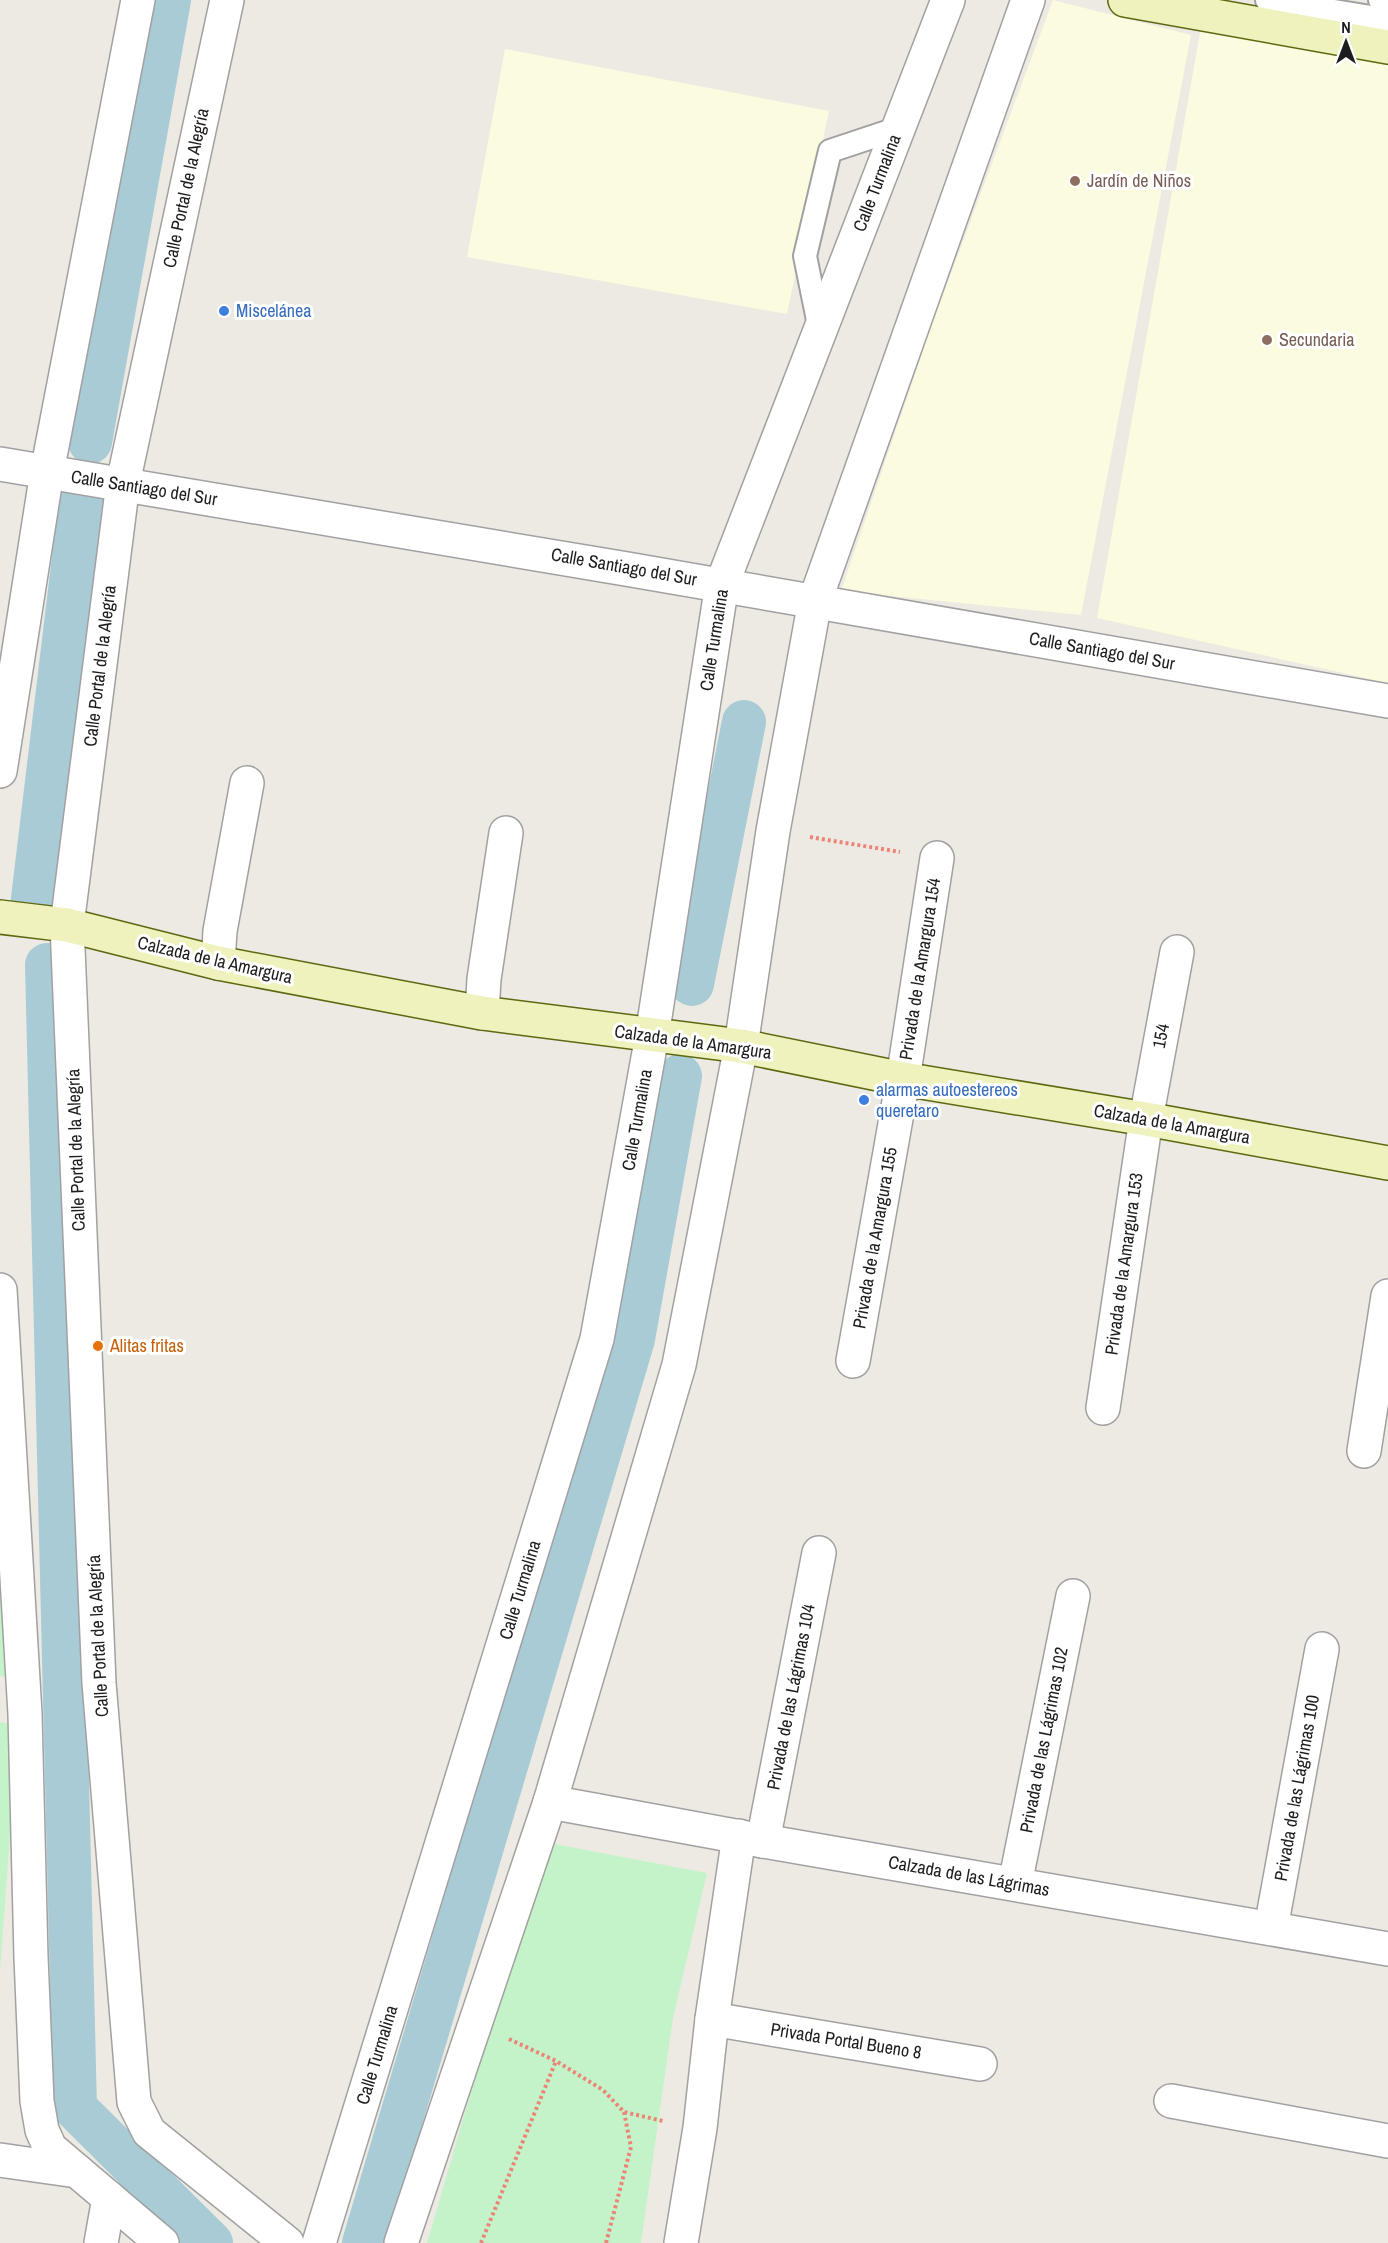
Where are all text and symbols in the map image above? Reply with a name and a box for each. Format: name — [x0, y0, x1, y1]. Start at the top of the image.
north arrow — [1316, 12, 1376, 72]
text: N — [1341, 16, 1351, 38]
street label: Calle Portal de la Alegría — [156, 106, 215, 270]
street label: Calle Turmalina — [846, 130, 907, 235]
place label: Jardín de Niños — [1087, 168, 1191, 193]
marker: Jardín de Niños — [1068, 174, 1082, 188]
place label: Miscelánea — [236, 298, 311, 323]
marker: Miscelánea — [217, 304, 231, 318]
place label: Secundaria — [1279, 327, 1355, 352]
marker: Secundaria — [1260, 333, 1274, 347]
street label: Calle Santiago del Sur — [69, 464, 219, 511]
street label: Calle Santiago del Sur — [549, 541, 699, 592]
street label: Calle Portal de la Alegría — [77, 584, 122, 748]
street label: Calle Turmalina — [693, 587, 734, 693]
street label: Calle Santiago del Sur — [1027, 625, 1177, 676]
street label: Privada de la Amargura 154 — [893, 876, 946, 1062]
street label: Calzada de la Amargura — [135, 930, 295, 990]
street label: Calzada de la Amargura — [613, 1018, 773, 1065]
street label: 154 — [1146, 1021, 1175, 1050]
street label: Calle Turmalina — [615, 1067, 658, 1173]
street label: Calle Portal de la Alegría — [60, 1068, 91, 1232]
place label: alarmas autoestereos queretaro — [876, 1077, 1018, 1123]
marker: alarmas autoestereos queretaro — [857, 1093, 871, 1107]
street label: Calzada de la Amargura — [1092, 1097, 1252, 1150]
street label: Privada de la Amargura 155 — [846, 1145, 903, 1331]
street label: Privada de la Amargura 153 — [1098, 1171, 1149, 1357]
place label: Alitas fritas — [109, 1333, 184, 1358]
marker: Alitas fritas — [91, 1339, 105, 1353]
street label: Calle Turmalina — [493, 1537, 546, 1643]
street label: Calle Portal de la Alegría — [81, 1554, 114, 1718]
street label: Privada de las Lágrimas 104 — [760, 1602, 821, 1792]
street label: Privada de las Lágrimas 102 — [1013, 1645, 1074, 1835]
street label: Privada de las Lágrimas 100 — [1268, 1693, 1325, 1883]
street label: Calzada de las Lágrimas — [887, 1849, 1052, 1902]
street label: Calle Turmalina — [350, 2002, 403, 2108]
street label: Privada Portal Bueno 8 — [769, 2016, 923, 2065]

